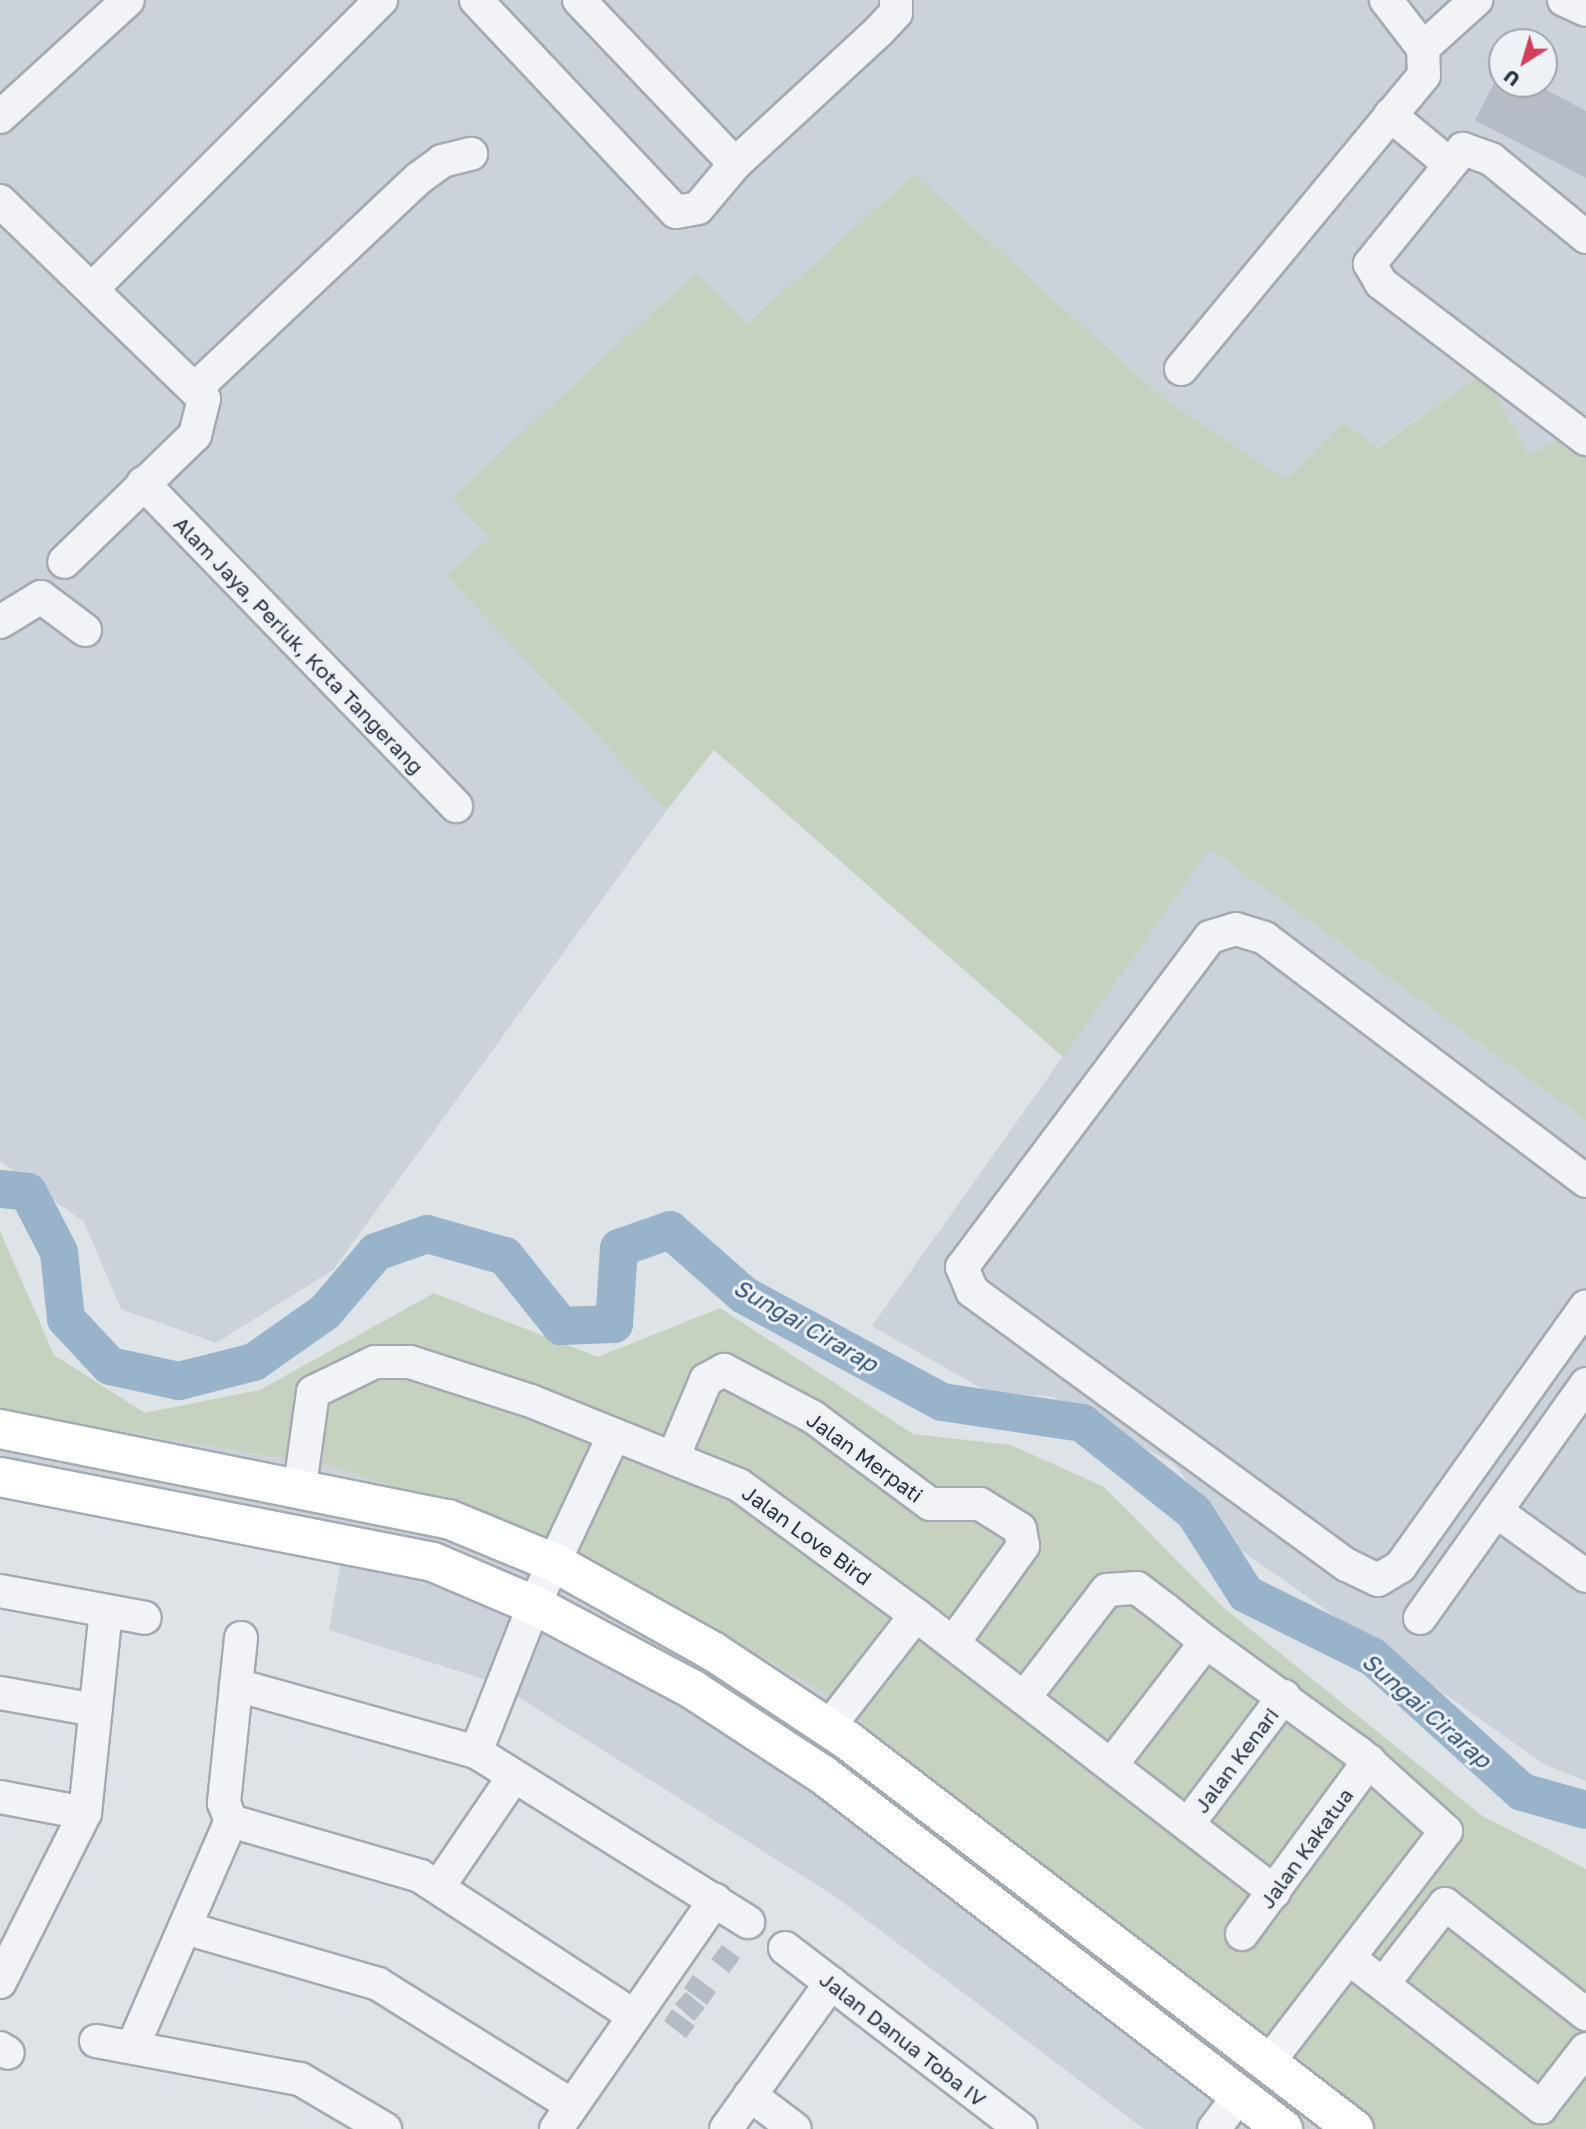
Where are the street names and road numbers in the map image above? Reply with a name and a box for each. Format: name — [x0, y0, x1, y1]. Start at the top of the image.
street label: Alam Jaya, Periuk, Kota Tangerang — [169, 511, 429, 779]
street label: Jalan Merpati — [802, 1406, 928, 1508]
street label: Jalan Love Bird — [737, 1480, 877, 1590]
street label: Jalan Kenari — [1188, 1702, 1284, 1818]
street label: Jalan Kakatua — [1254, 1783, 1358, 1913]
street label: Jalan Danua Toba IV — [815, 1966, 991, 2112]

